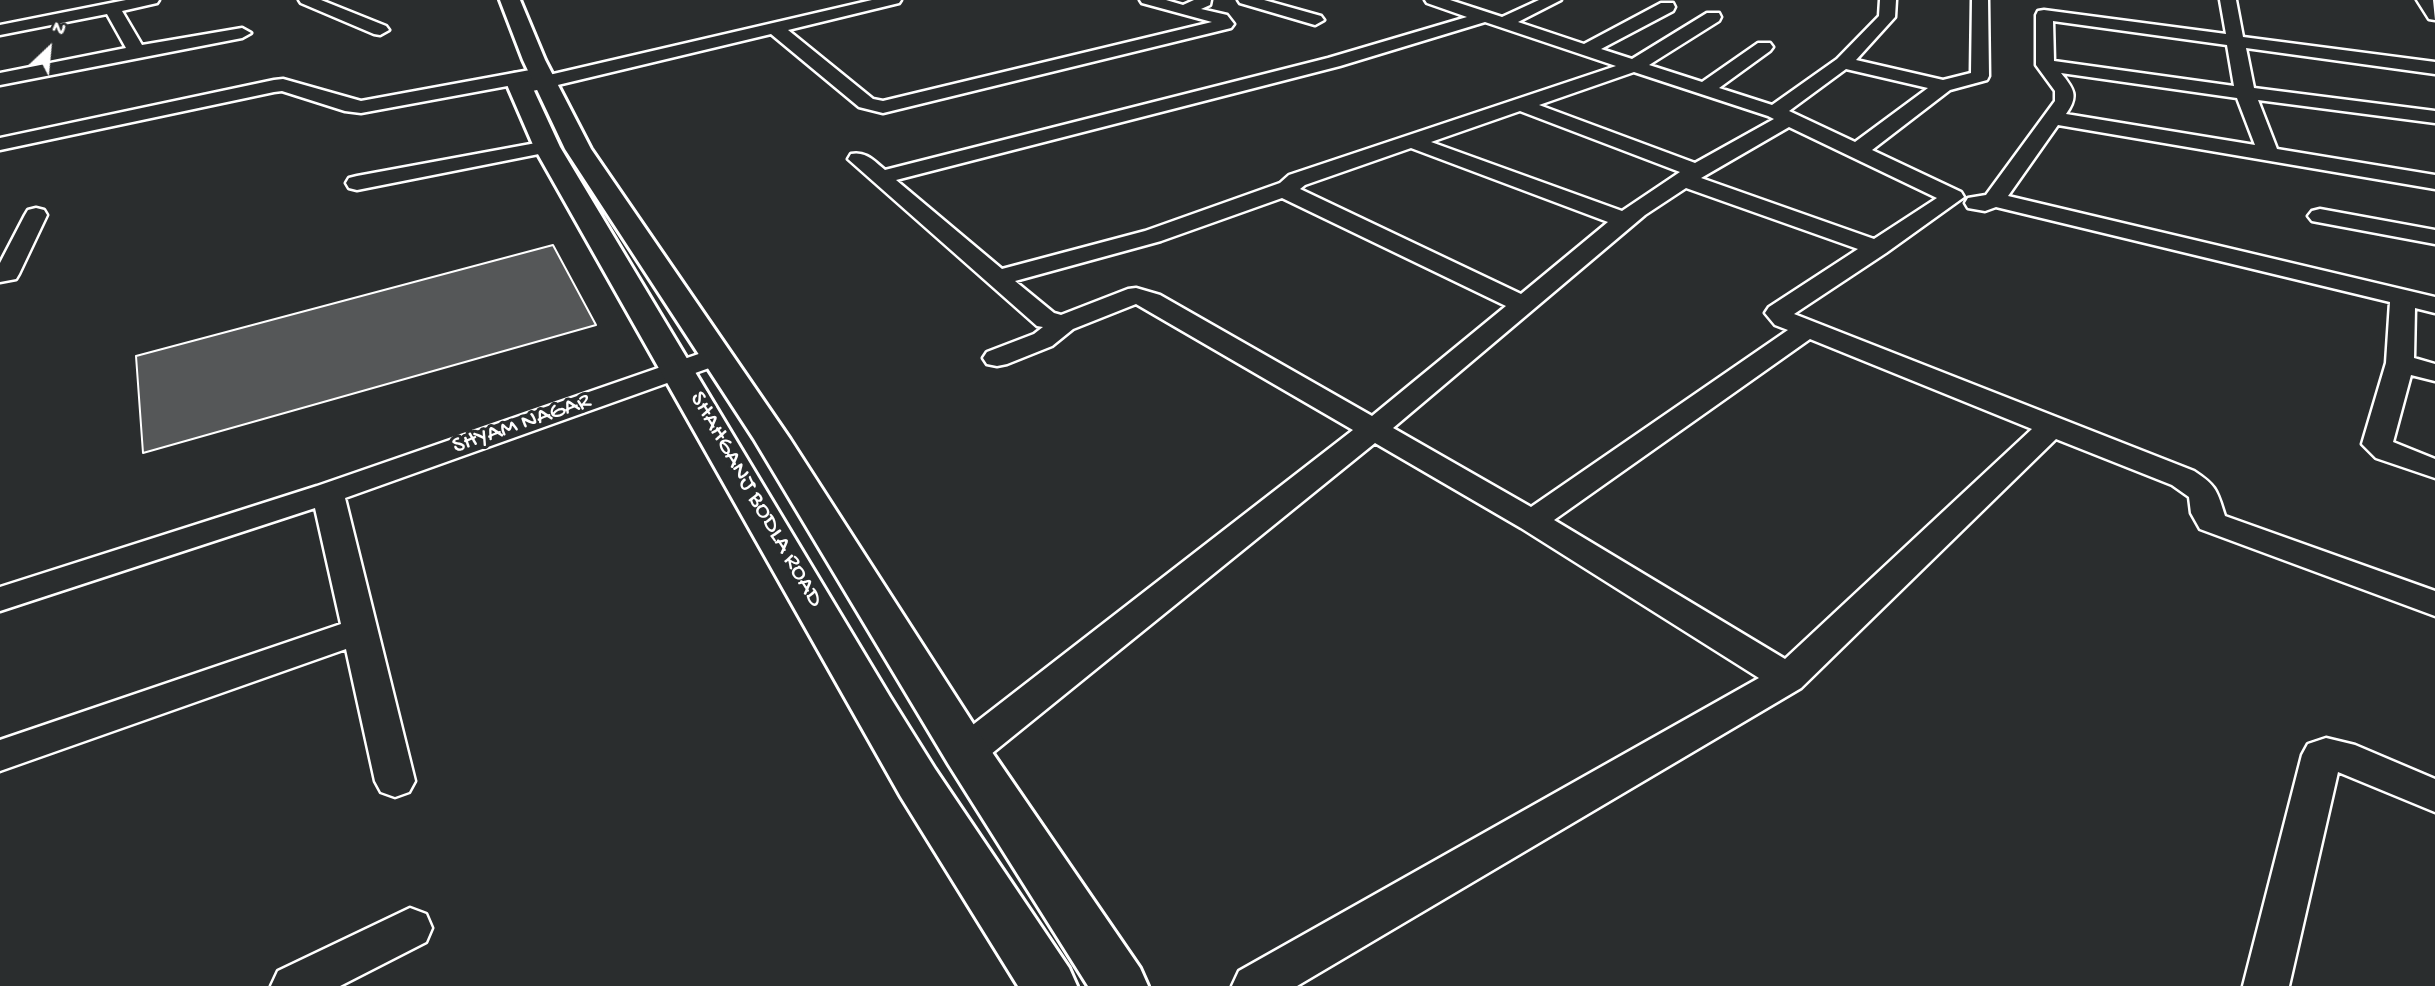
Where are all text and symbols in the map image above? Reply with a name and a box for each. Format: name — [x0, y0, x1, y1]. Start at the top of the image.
north arrow — [14, 14, 84, 84]
text: N — [48, 17, 69, 43]
street label: SHAHGANJ BODLA ROAD — [682, 387, 828, 613]
street label: SHYAM NAGAR — [449, 388, 595, 462]

